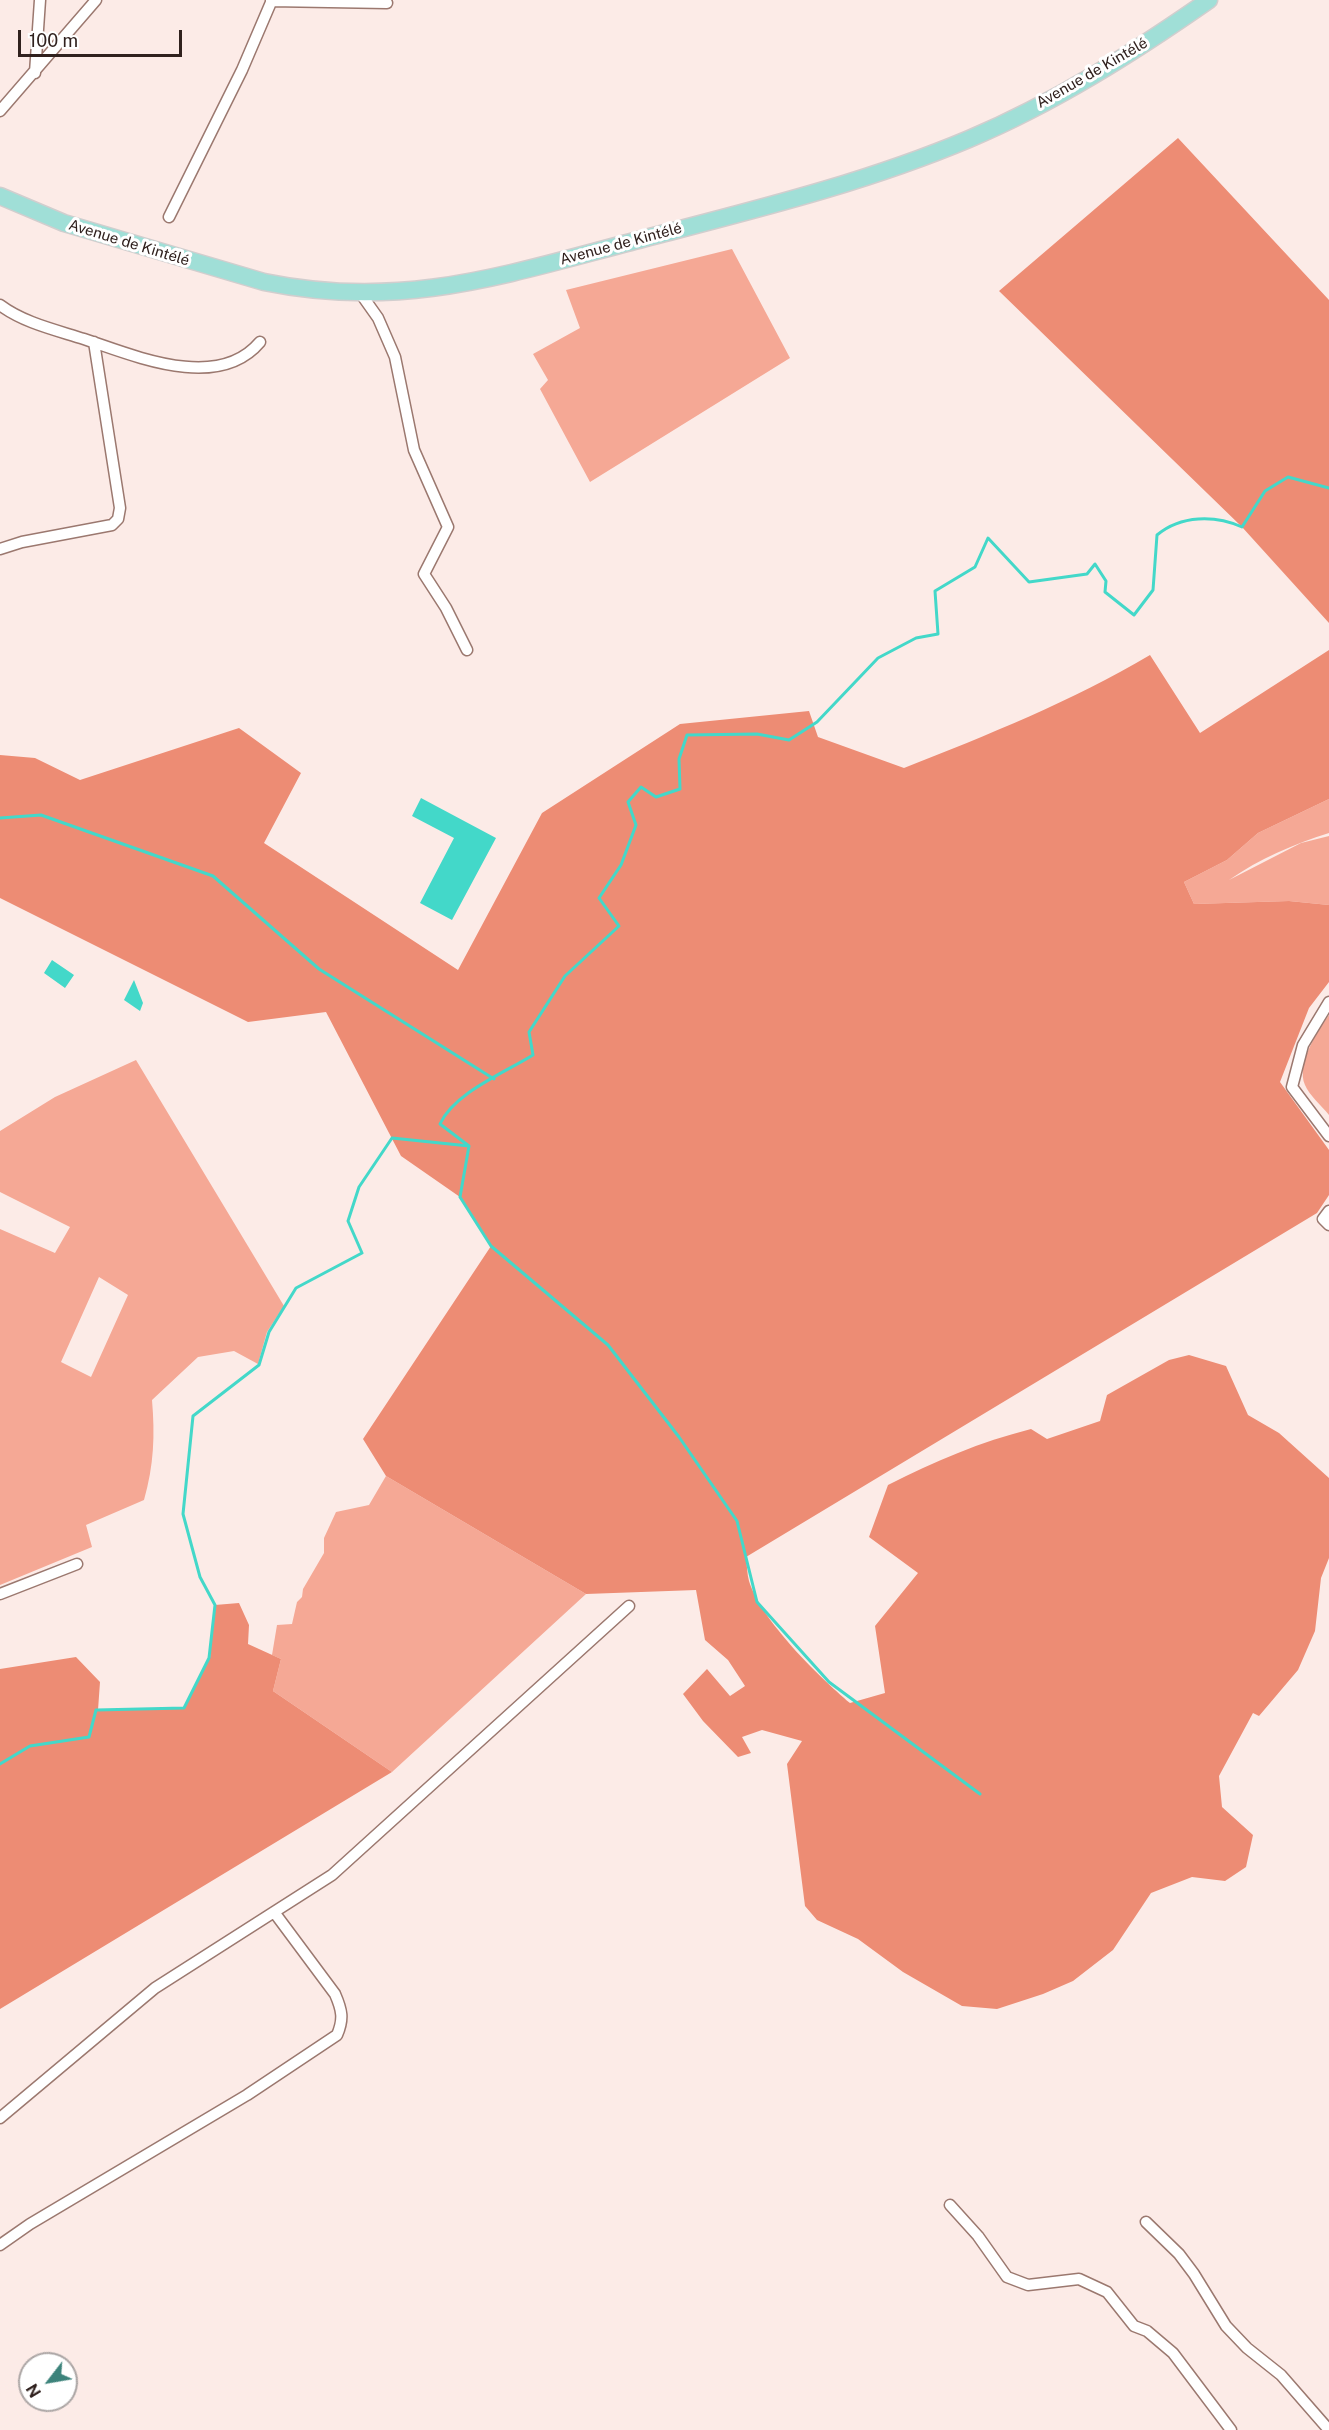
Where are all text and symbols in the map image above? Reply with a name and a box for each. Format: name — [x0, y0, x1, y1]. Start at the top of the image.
scale bar — [21, 18, 184, 56]
text: 100 m — [29, 30, 78, 51]
street label: Avenue de Kintélé — [1033, 34, 1151, 112]
street label: Avenue de Kintélé — [66, 216, 192, 270]
street label: Avenue de Kintélé — [558, 219, 684, 269]
north arrow — [18, 2352, 78, 2412]
text: N — [22, 2380, 45, 2401]

